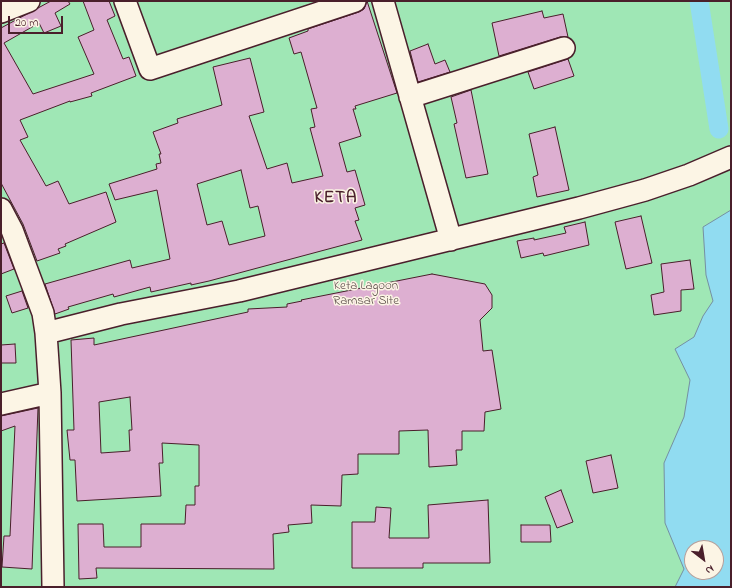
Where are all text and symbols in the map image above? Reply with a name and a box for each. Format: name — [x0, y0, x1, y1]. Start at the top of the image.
scale bar — [10, 8, 65, 34]
text: 20 m — [15, 14, 38, 32]
district label: KETA — [315, 189, 357, 209]
park label: Keta Lagoon Ramsar Site — [333, 279, 399, 310]
north arrow — [684, 540, 724, 580]
text: N — [702, 561, 717, 578]

